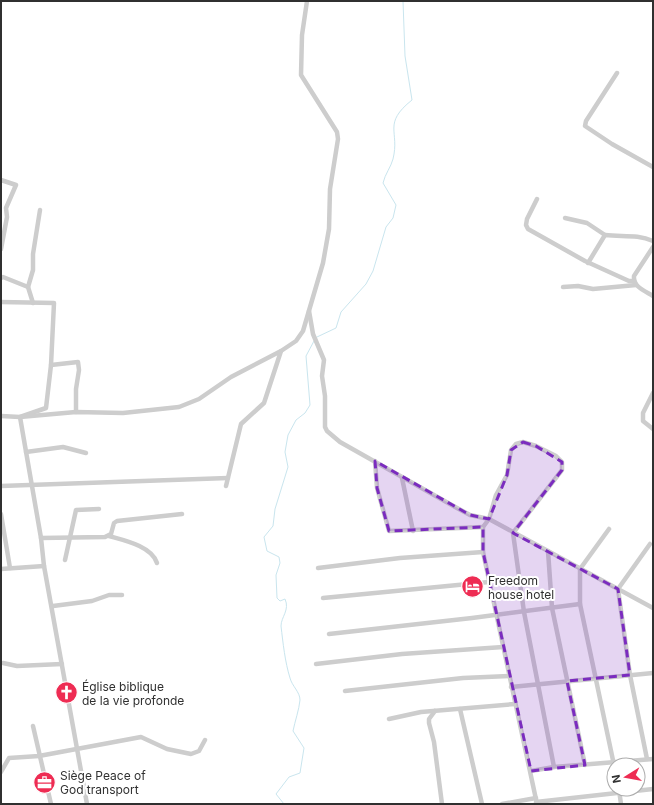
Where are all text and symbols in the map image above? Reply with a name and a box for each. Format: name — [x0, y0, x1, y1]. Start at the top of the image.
place label: Freedom house hotel — [488, 573, 554, 602]
hotel icon: Freedom house hotel — [460, 574, 486, 600]
place label: Église biblique de la vie profonde — [82, 679, 184, 708]
church icon: Église biblique de la vie profonde — [53, 680, 79, 706]
north arrow — [606, 757, 646, 797]
place label: Siège Peace of God transport — [60, 768, 146, 797]
office icon: Siège Peace of God transport — [32, 769, 58, 795]
text: N — [609, 773, 624, 784]

